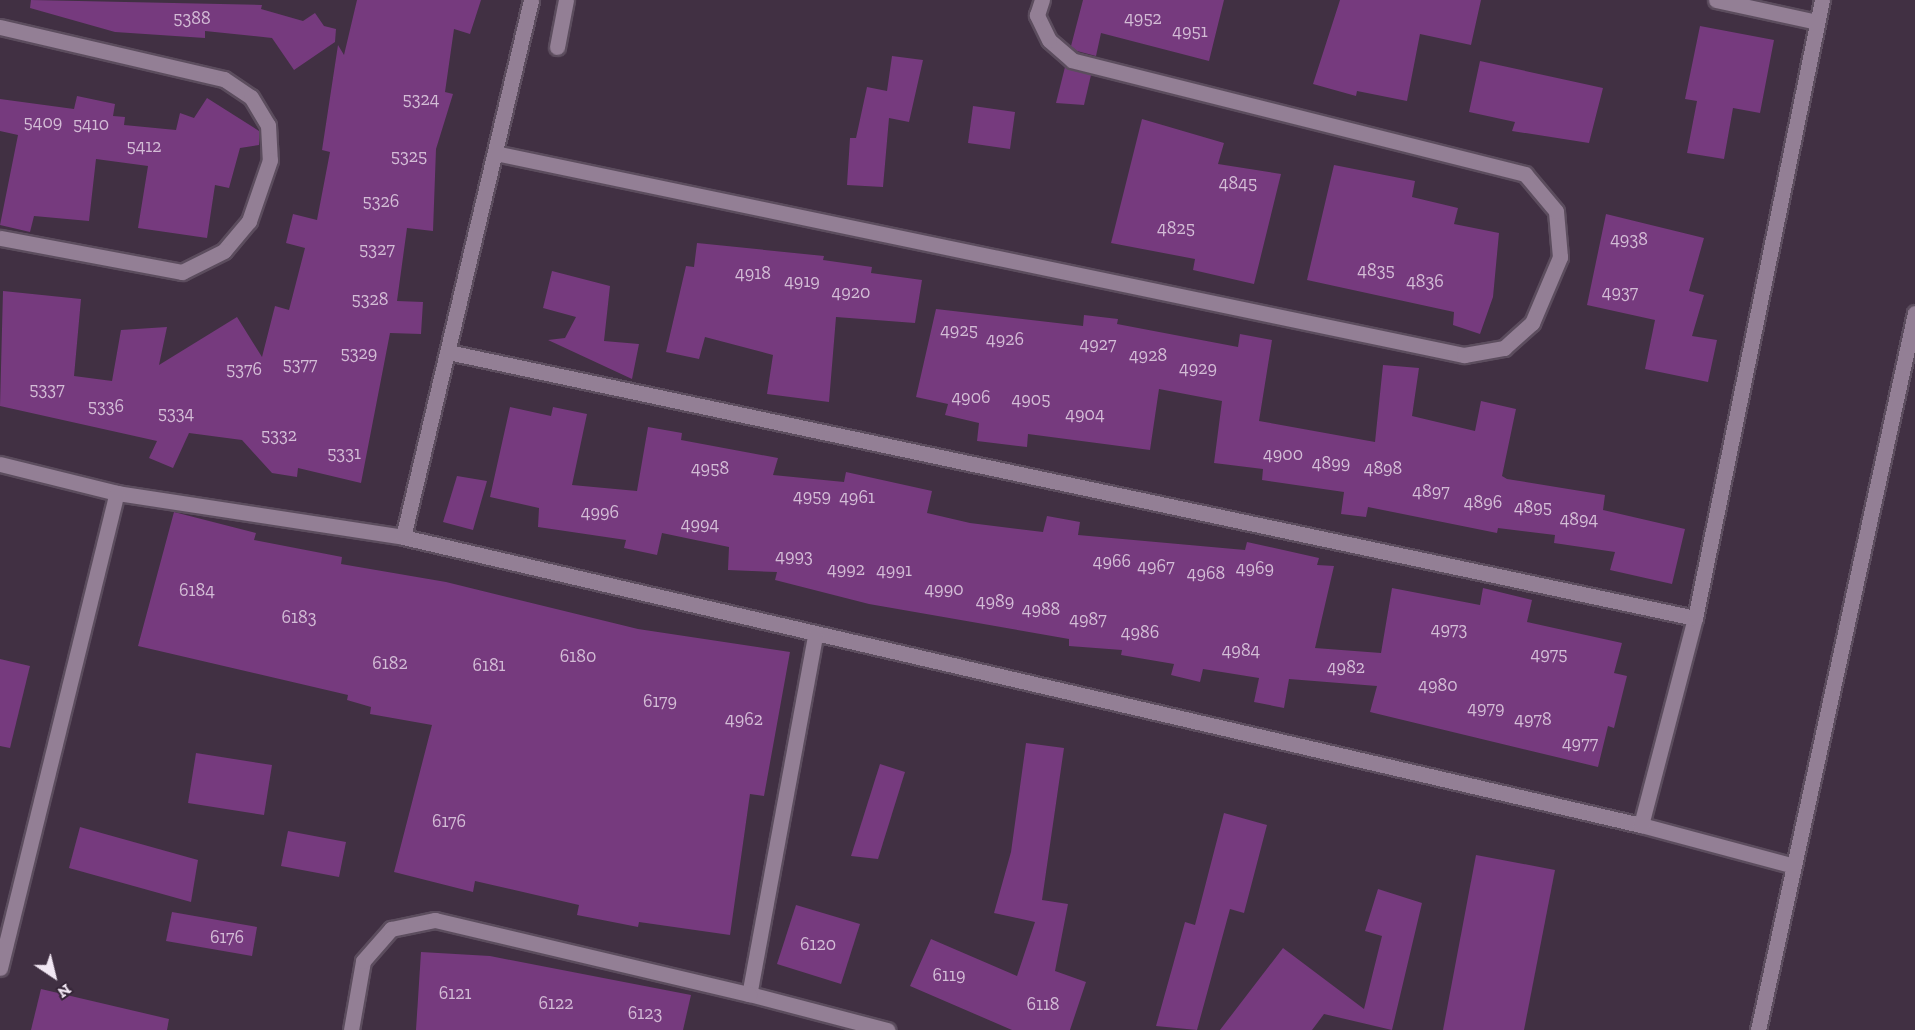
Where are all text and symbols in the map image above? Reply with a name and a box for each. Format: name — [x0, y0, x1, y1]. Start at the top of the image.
house number: 5388 — [173, 7, 211, 29]
house number: 4952 — [1124, 7, 1162, 29]
house number: 4951 — [1172, 20, 1208, 42]
house number: 5324 — [403, 88, 439, 110]
house number: 5409 — [24, 111, 62, 133]
house number: 5410 — [73, 113, 109, 135]
house number: 5412 — [126, 135, 162, 157]
house number: 5325 — [391, 145, 427, 167]
house number: 4845 — [1219, 172, 1257, 194]
house number: 5326 — [363, 190, 399, 212]
house number: 4825 — [1157, 217, 1195, 239]
house number: 4938 — [1610, 228, 1648, 250]
house number: 5327 — [359, 238, 395, 260]
house number: 4835 — [1357, 259, 1395, 281]
house number: 4918 — [735, 262, 771, 284]
house number: 4919 — [784, 270, 820, 292]
house number: 4836 — [1406, 270, 1444, 292]
house number: 4920 — [832, 281, 870, 303]
house number: 4937 — [1602, 281, 1638, 303]
house number: 5328 — [352, 288, 388, 310]
house number: 4925 — [940, 319, 978, 341]
house number: 4926 — [986, 328, 1024, 350]
house number: 4927 — [1079, 333, 1117, 355]
house number: 5329 — [341, 342, 377, 364]
house number: 4928 — [1129, 344, 1167, 366]
house number: 5377 — [283, 353, 317, 375]
house number: 4929 — [1179, 357, 1217, 379]
house number: 5376 — [226, 358, 262, 380]
house number: 5337 — [29, 378, 65, 400]
house number: 4906 — [951, 386, 991, 408]
house number: 4905 — [1012, 388, 1050, 410]
house number: 5336 — [88, 395, 124, 417]
house number: 5334 — [158, 402, 194, 424]
house number: 4904 — [1065, 403, 1105, 425]
house number: 5332 — [261, 424, 297, 446]
house number: 5331 — [327, 442, 361, 464]
house number: 4900 — [1263, 443, 1303, 465]
house number: 4899 — [1312, 452, 1350, 474]
house number: 4958 — [691, 457, 729, 479]
house number: 4898 — [1364, 457, 1402, 479]
house number: 4897 — [1412, 480, 1450, 502]
house number: 4959 — [793, 485, 831, 507]
house number: 4961 — [839, 486, 875, 508]
house number: 4896 — [1464, 491, 1502, 513]
house number: 4895 — [1514, 496, 1552, 518]
house number: 4996 — [581, 501, 619, 523]
house number: 4894 — [1560, 508, 1598, 530]
house number: 4994 — [681, 513, 719, 535]
house number: 4993 — [775, 545, 813, 567]
house number: 4966 — [1093, 550, 1131, 572]
house number: 4967 — [1137, 555, 1175, 577]
house number: 4969 — [1236, 557, 1274, 579]
house number: 4992 — [827, 558, 865, 580]
house number: 4991 — [876, 559, 912, 581]
house number: 4968 — [1187, 562, 1225, 584]
house number: 4990 — [924, 578, 964, 600]
house number: 6184 — [179, 579, 215, 601]
house number: 4989 — [976, 590, 1014, 612]
house number: 4988 — [1022, 598, 1060, 620]
house number: 6183 — [282, 606, 316, 628]
house number: 4987 — [1069, 608, 1107, 630]
house number: 4973 — [1431, 618, 1467, 640]
house number: 4986 — [1121, 621, 1159, 643]
house number: 4984 — [1222, 639, 1260, 661]
house number: 4975 — [1531, 643, 1567, 665]
house number: 6180 — [560, 645, 596, 667]
house number: 6182 — [372, 652, 408, 674]
house number: 6181 — [472, 654, 506, 676]
house number: 4982 — [1327, 656, 1365, 678]
house number: 4980 — [1418, 674, 1458, 696]
house number: 6179 — [643, 690, 677, 712]
house number: 4979 — [1467, 697, 1505, 719]
house number: 4962 — [725, 708, 763, 730]
house number: 4978 — [1514, 708, 1552, 730]
house number: 4977 — [1562, 732, 1598, 754]
house number: 6176 — [432, 810, 466, 832]
house number: 6176 — [210, 926, 244, 948]
house number: 6120 — [800, 933, 836, 955]
north arrow — [24, 946, 84, 1006]
house number: 6119 — [933, 964, 965, 986]
text: N — [54, 980, 75, 1002]
house number: 6121 — [439, 982, 471, 1004]
house number: 6122 — [538, 992, 574, 1014]
house number: 6118 — [1026, 993, 1060, 1015]
house number: 6123 — [628, 1002, 662, 1024]

